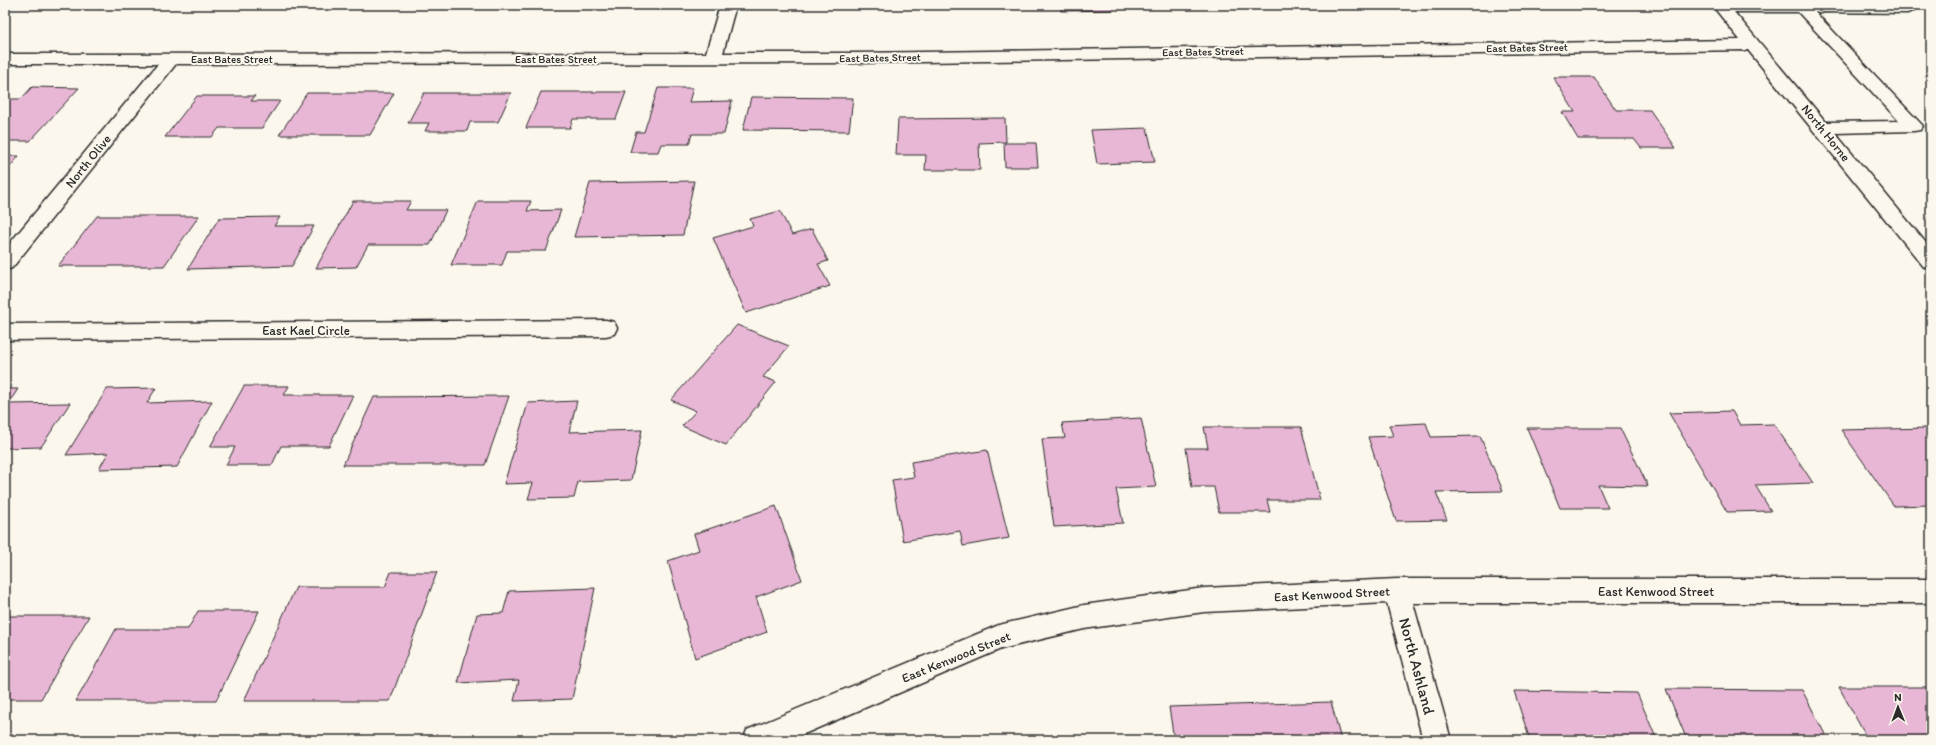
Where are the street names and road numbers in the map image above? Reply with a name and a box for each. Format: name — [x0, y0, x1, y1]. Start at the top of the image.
street label: East Bates Street — [1486, 41, 1568, 55]
street label: East Bates Street — [1162, 45, 1244, 59]
street label: East Bates Street — [839, 51, 921, 65]
street label: East Bates Street — [191, 53, 273, 66]
street label: East Bates Street — [515, 53, 597, 66]
street label: North Horne — [1798, 101, 1854, 165]
street label: North Olive — [62, 131, 114, 191]
street label: East Kael Circle — [262, 323, 350, 338]
street label: East Kenwood Street — [1274, 583, 1390, 605]
street label: East Kenwood Street — [1598, 584, 1714, 599]
street label: North Ashland — [1395, 616, 1439, 717]
street label: East Kenwood Street — [899, 628, 1013, 686]

